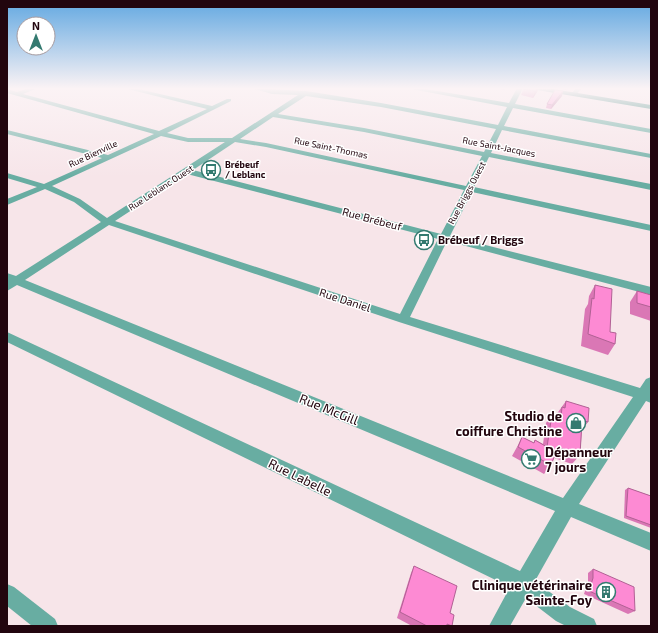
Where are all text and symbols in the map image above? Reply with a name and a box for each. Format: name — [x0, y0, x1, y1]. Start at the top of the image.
north arrow — [16, 16, 56, 56]
text: N — [32, 19, 40, 32]
street label: Rue Saint-Thomas — [293, 134, 369, 161]
street label: Rue Saint-Jacques — [462, 134, 537, 159]
street label: Rue Bienville — [67, 137, 119, 170]
bus stop icon: Brébeuf / Leblanc — [200, 159, 222, 181]
place label: Brébeuf / Leblanc — [225, 159, 266, 180]
street label: Rue Briggs Ouest — [445, 159, 488, 226]
street label: Rue Leblanc Ouest — [126, 162, 196, 213]
street label: Rue Brébeuf — [341, 204, 404, 233]
bus stop icon: Brébeuf / Briggs — [413, 229, 435, 251]
place label: Brébeuf / Briggs — [438, 233, 524, 246]
street label: Rue Daniel — [318, 285, 373, 314]
street label: Rue McGill — [297, 390, 361, 428]
place label: Studio de coiffure Christine — [456, 408, 562, 439]
shop icon: Studio de coiffure Christine — [565, 412, 587, 434]
place label: Dépanneur 7 jours — [545, 444, 613, 475]
supermarket icon: Dépanneur 7 jours — [520, 448, 542, 470]
street label: Rue Labelle — [266, 455, 334, 499]
place label: Clinique vétérinaire Sainte-Foy — [472, 577, 593, 608]
building icon: Clinique vétérinaire Sainte-Foy — [595, 581, 617, 603]

